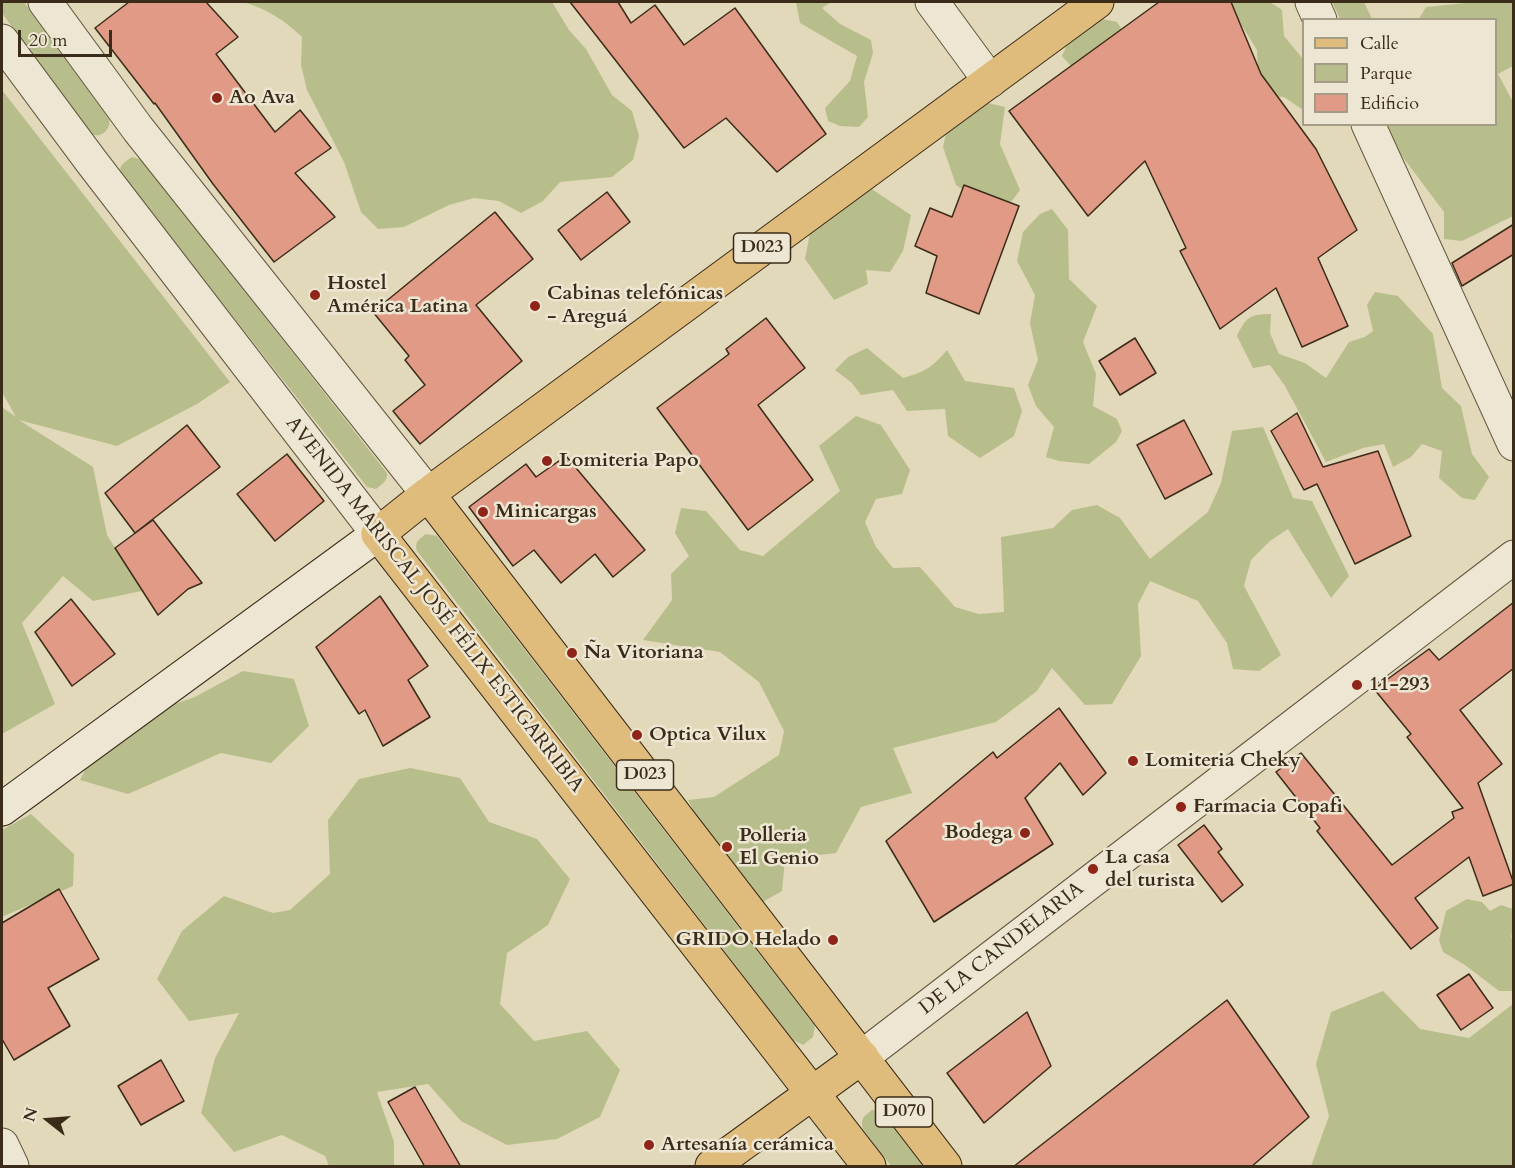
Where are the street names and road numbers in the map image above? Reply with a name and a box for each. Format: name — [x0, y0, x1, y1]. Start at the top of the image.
road number: D023 — [734, 233, 790, 263]
street label: AVENIDA MARISCAL JOSÉ FÉLIX ESTIGARRIBIA — [280, 412, 588, 798]
road number: D023 — [616, 760, 674, 790]
street label: DE LA CANDELARIA — [915, 877, 1089, 1021]
road number: D070 — [876, 1097, 932, 1127]

